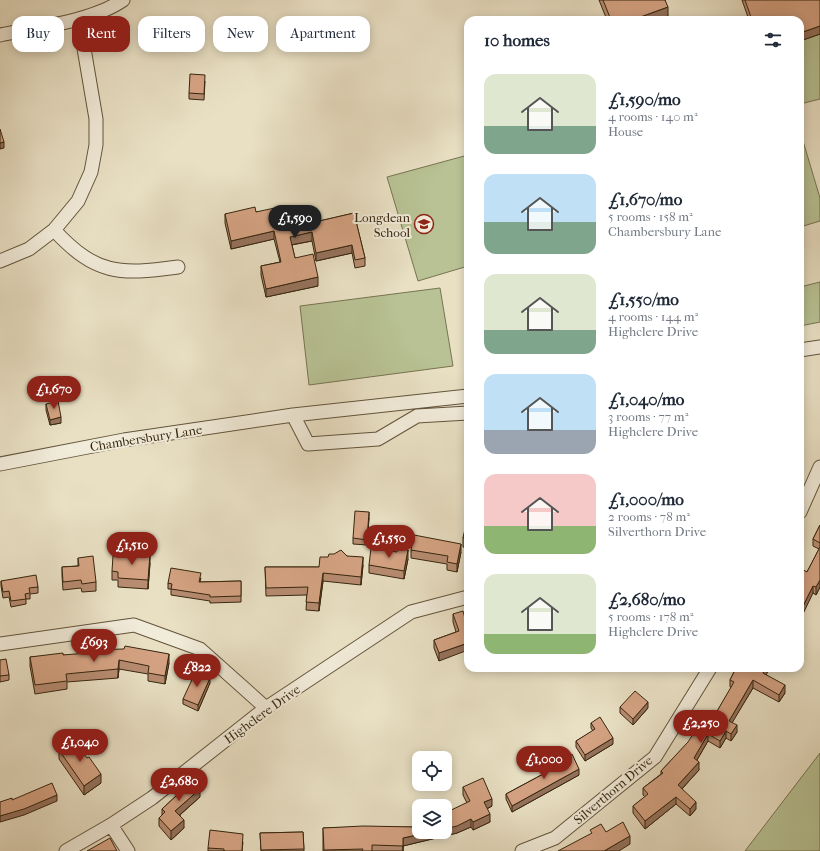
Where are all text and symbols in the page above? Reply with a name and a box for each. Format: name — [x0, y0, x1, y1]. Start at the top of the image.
chip: Buy — [12, 16, 64, 52]
chip: Rent — [72, 16, 130, 52]
chip: Filters — [138, 16, 205, 52]
chip: New — [213, 16, 268, 52]
chip: Apartment — [276, 16, 370, 52]
icon: filters — [762, 29, 784, 51]
text: 10 homes — [484, 30, 550, 50]
text: £1,590/mo — [608, 89, 681, 109]
icon: home — [516, 90, 564, 138]
text: 4 rooms · 140 m² — [608, 109, 698, 124]
text: House — [608, 124, 643, 139]
text: £1,670/mo — [608, 189, 682, 209]
icon: home — [516, 190, 564, 238]
pin: £1,590 — [262, 205, 328, 239]
text: 5 rooms · 158 m² — [608, 209, 693, 224]
text: £1,590 — [277, 210, 313, 225]
place label: Longdean School — [354, 210, 410, 240]
school or university icon: Longdean School — [413, 213, 435, 235]
text: Chambersbury Lane — [608, 224, 722, 239]
text: £1,550/mo — [608, 289, 679, 309]
icon: home — [516, 290, 564, 338]
text: 4 rooms · 144 m² — [608, 309, 698, 324]
text: Highclere Drive — [608, 324, 698, 339]
pin: £1,670 — [21, 376, 87, 410]
text: £1,670 — [36, 381, 72, 396]
text: £1,040/mo — [608, 389, 684, 409]
icon: home — [516, 390, 564, 438]
text: 3 rooms · 77 m² — [608, 409, 688, 424]
street label: Chambersbury Lane — [89, 422, 204, 454]
text: Highclere Drive — [608, 424, 698, 439]
text: £1,000/mo — [608, 489, 684, 509]
icon: home — [516, 490, 564, 538]
text: 2 rooms · 78 m² — [608, 509, 690, 524]
text: Silverthorn Drive — [608, 524, 706, 539]
pin: £1,550 — [356, 525, 422, 559]
text: £1,550 — [372, 530, 406, 545]
pin: £1,510 — [99, 532, 165, 566]
text: £1,510 — [116, 537, 148, 552]
text: £2,680/mo — [608, 589, 685, 609]
icon: home — [516, 590, 564, 638]
text: 5 rooms · 178 m² — [608, 609, 694, 624]
text: Highclere Drive — [608, 624, 698, 639]
pin: £693 — [70, 629, 118, 663]
text: £693 — [80, 634, 108, 649]
pin: £822 — [173, 654, 221, 688]
text: £822 — [183, 659, 211, 674]
street label: Highclere Drive — [221, 681, 303, 747]
pin: £2,250 — [668, 710, 734, 744]
text: £2,250 — [682, 715, 720, 730]
pin: £1,040 — [47, 729, 113, 763]
text: £1,040 — [61, 734, 99, 749]
pin: £1,000 — [511, 746, 577, 780]
map controls — [412, 751, 452, 839]
button: locate — [412, 751, 452, 791]
text: £1,000 — [525, 751, 563, 766]
street label: Silverthorn Drive — [571, 752, 656, 827]
pin: £2,680 — [146, 768, 212, 802]
text: £2,680 — [160, 773, 198, 788]
button: layers — [412, 799, 452, 839]

